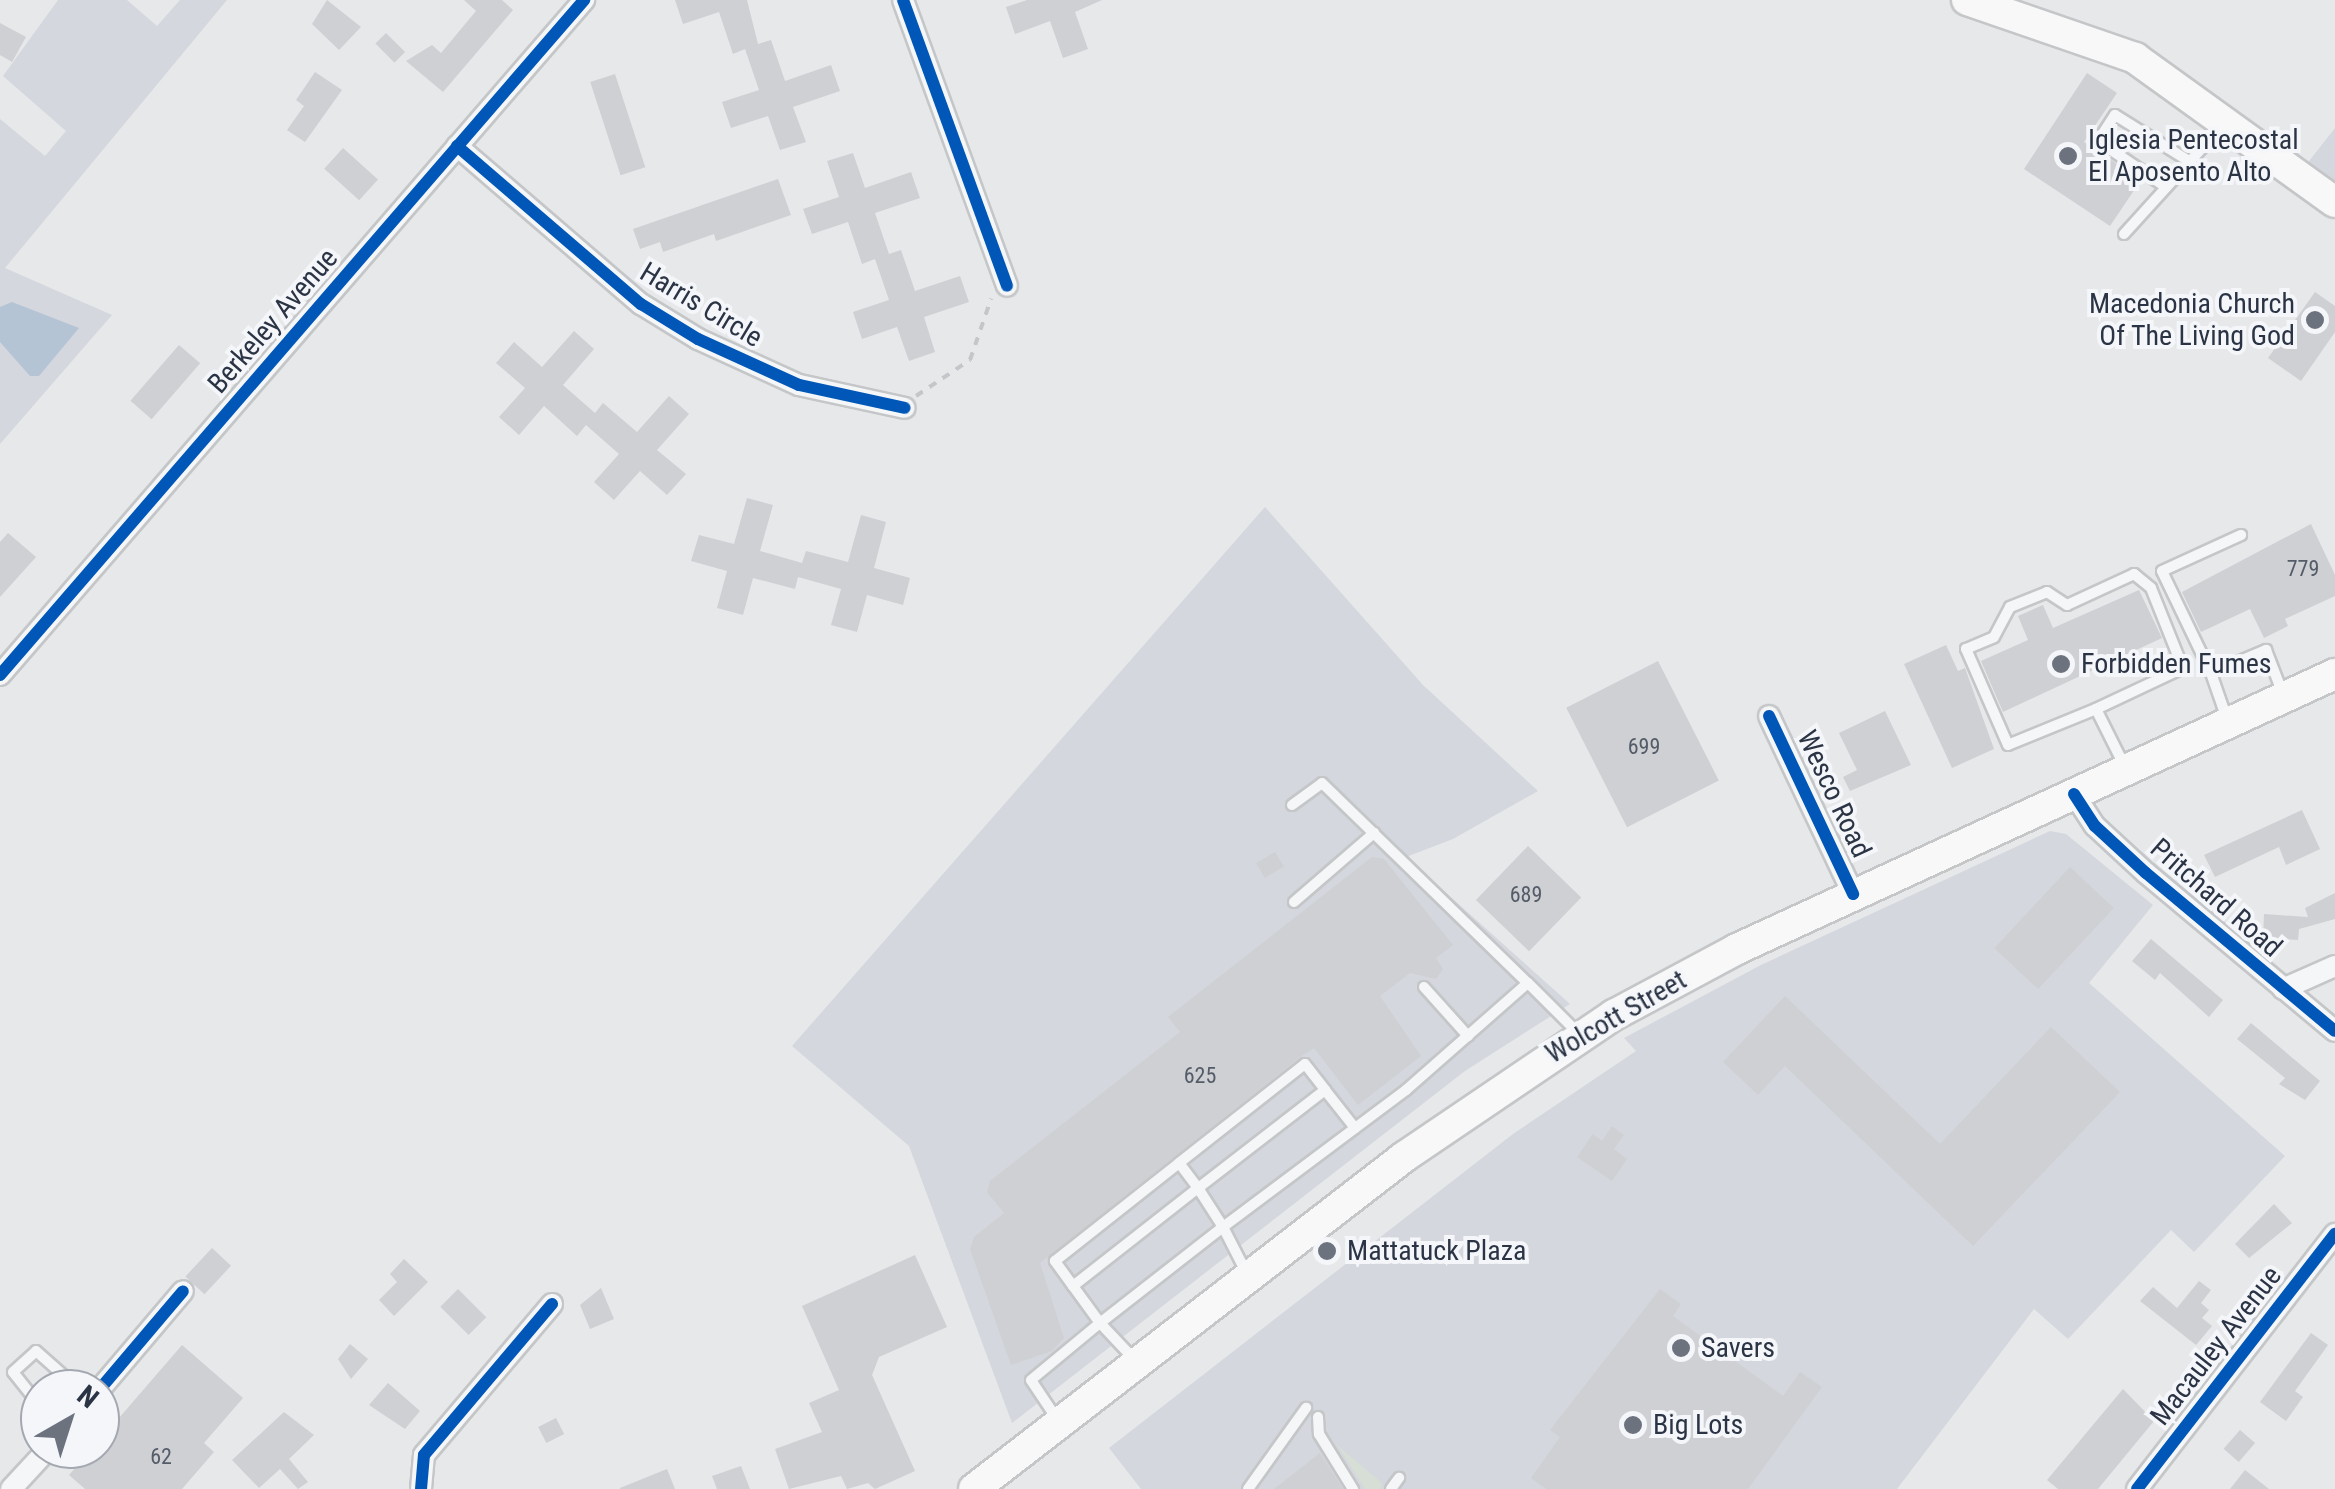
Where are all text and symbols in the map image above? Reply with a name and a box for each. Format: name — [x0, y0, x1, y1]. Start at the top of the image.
place label: Iglesia Pentecostal El Aposento Alto — [2088, 123, 2299, 189]
marker: Iglesia Pentecostal El Aposento Alto — [2057, 145, 2079, 167]
street label: Berkeley Avenue — [201, 242, 345, 400]
street label: Harris Circle — [634, 255, 768, 355]
place label: Macedonia Church Of The Living God — [2089, 287, 2295, 353]
marker: Macedonia Church Of The Living God — [2304, 309, 2326, 331]
house number: 779 — [2287, 556, 2319, 582]
place label: Forbidden Fumes — [2081, 647, 2272, 681]
marker: Forbidden Fumes — [2050, 653, 2072, 675]
street label: Wesco Road — [1790, 725, 1878, 863]
house number: 699 — [1628, 734, 1660, 760]
street label: Pritchard Road — [2143, 832, 2289, 964]
house number: 689 — [1510, 882, 1542, 908]
street label: Wolcott Street — [1540, 963, 1692, 1071]
house number: 625 — [1184, 1063, 1216, 1089]
place label: Mattatuck Plaza — [1347, 1234, 1526, 1268]
marker: Mattatuck Plaza — [1316, 1240, 1338, 1262]
street label: Macauley Avenue — [2143, 1260, 2289, 1432]
place label: Savers — [1701, 1331, 1775, 1365]
marker: Savers — [1670, 1337, 1692, 1359]
north arrow — [20, 1369, 120, 1469]
text: N — [71, 1379, 105, 1415]
place label: Big Lots — [1653, 1408, 1743, 1442]
marker: Big Lots — [1622, 1414, 1644, 1436]
house number: 62 — [150, 1444, 172, 1470]

